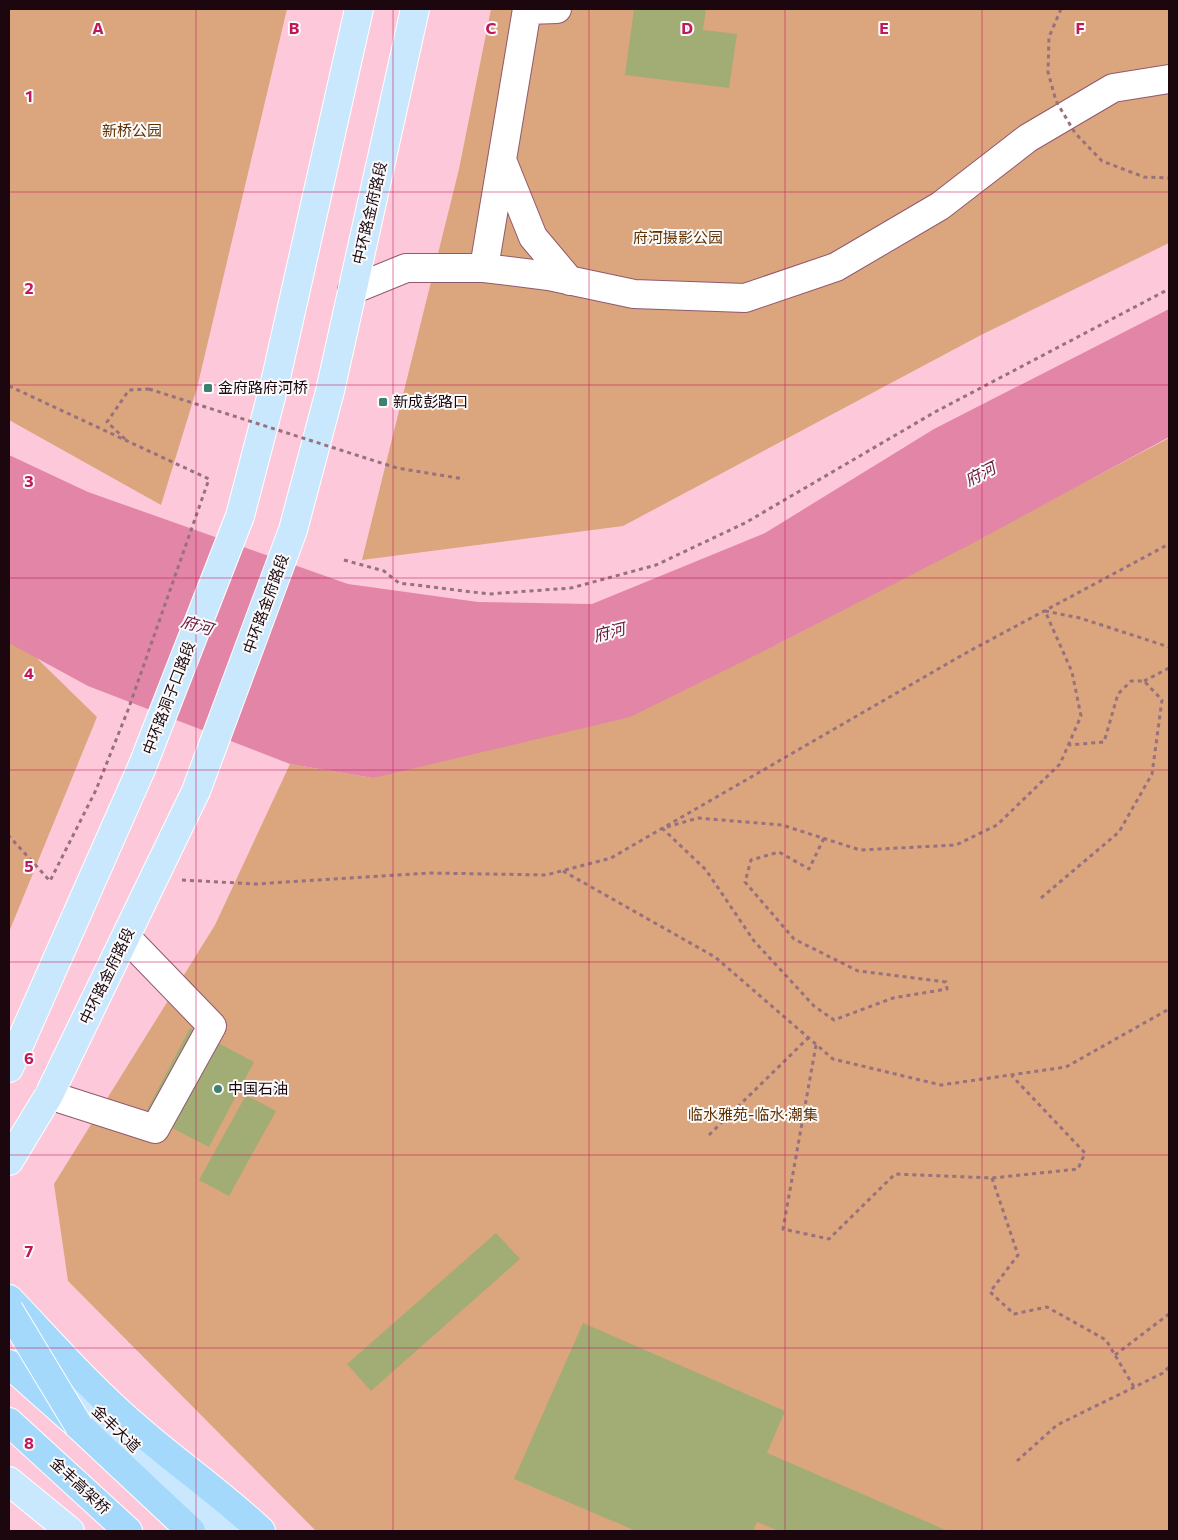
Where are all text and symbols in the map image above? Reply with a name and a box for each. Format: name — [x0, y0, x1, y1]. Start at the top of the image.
text: A — [92, 18, 104, 37]
text: B — [289, 18, 300, 37]
text: C — [486, 18, 497, 37]
text: D — [681, 18, 693, 37]
text: E — [879, 18, 889, 37]
text: F — [1075, 18, 1085, 37]
text: 1 — [25, 86, 33, 105]
park label: 新桥公园 — [102, 121, 162, 139]
street label: 中环路金府路段 — [348, 160, 390, 266]
park label: 府河摄影公园 — [633, 228, 723, 246]
text: 2 — [24, 278, 34, 297]
place label: 金府路府河桥 — [218, 378, 308, 396]
marker: 金府路府河桥 — [202, 382, 214, 394]
place label: 新成彭路口 — [393, 392, 468, 410]
marker: 新成彭路口 — [377, 396, 389, 408]
water label: 府河 — [961, 456, 1001, 489]
text: 3 — [24, 471, 34, 490]
street label: 中环路金府路段 — [239, 551, 291, 656]
water label: 府河 — [179, 611, 218, 639]
water label: 府河 — [591, 618, 630, 645]
street label: 中环路洞子口路段 — [138, 638, 198, 757]
text: 4 — [24, 663, 34, 682]
text: 5 — [24, 856, 34, 875]
street label: 中环路金府路段 — [75, 924, 137, 1027]
text: 6 — [24, 1048, 34, 1067]
place label: 中国石油 — [228, 1079, 288, 1097]
marker: 中国石油 — [212, 1083, 224, 1095]
park label: 临水雅苑-临水·潮集 — [688, 1105, 818, 1123]
text: 7 — [25, 1241, 34, 1260]
street label: 金丰大道 — [89, 1401, 145, 1456]
text: 8 — [24, 1433, 34, 1452]
street label: 金丰高架桥 — [47, 1453, 114, 1517]

